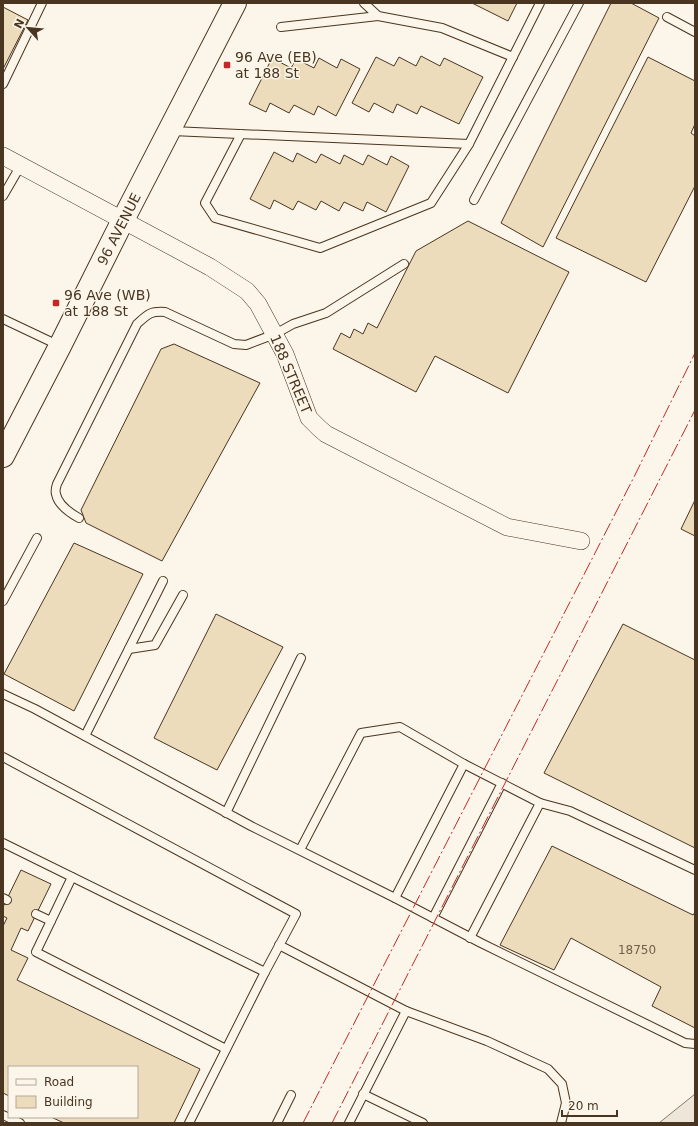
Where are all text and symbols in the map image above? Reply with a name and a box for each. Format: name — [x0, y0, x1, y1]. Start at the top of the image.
north arrow — [8, 8, 48, 48]
text: N — [12, 17, 27, 31]
place label: 96 Ave (EB) at 188 St — [235, 49, 317, 81]
marker: 96 Ave (EB) at 188 St — [222, 60, 232, 70]
street label: 96 AVENUE — [94, 190, 144, 268]
place label: 96 Ave (WB) at 188 St — [64, 287, 151, 319]
marker: 96 Ave (WB) at 188 St — [51, 298, 61, 308]
street label: 188 STREET — [267, 332, 315, 416]
house number: 18750 — [618, 943, 656, 957]
legend — [8, 1066, 138, 1118]
text: Road — [44, 1075, 74, 1089]
scale bar — [562, 1092, 617, 1118]
text: Building — [44, 1095, 93, 1109]
text: 20 m — [568, 1099, 599, 1113]

